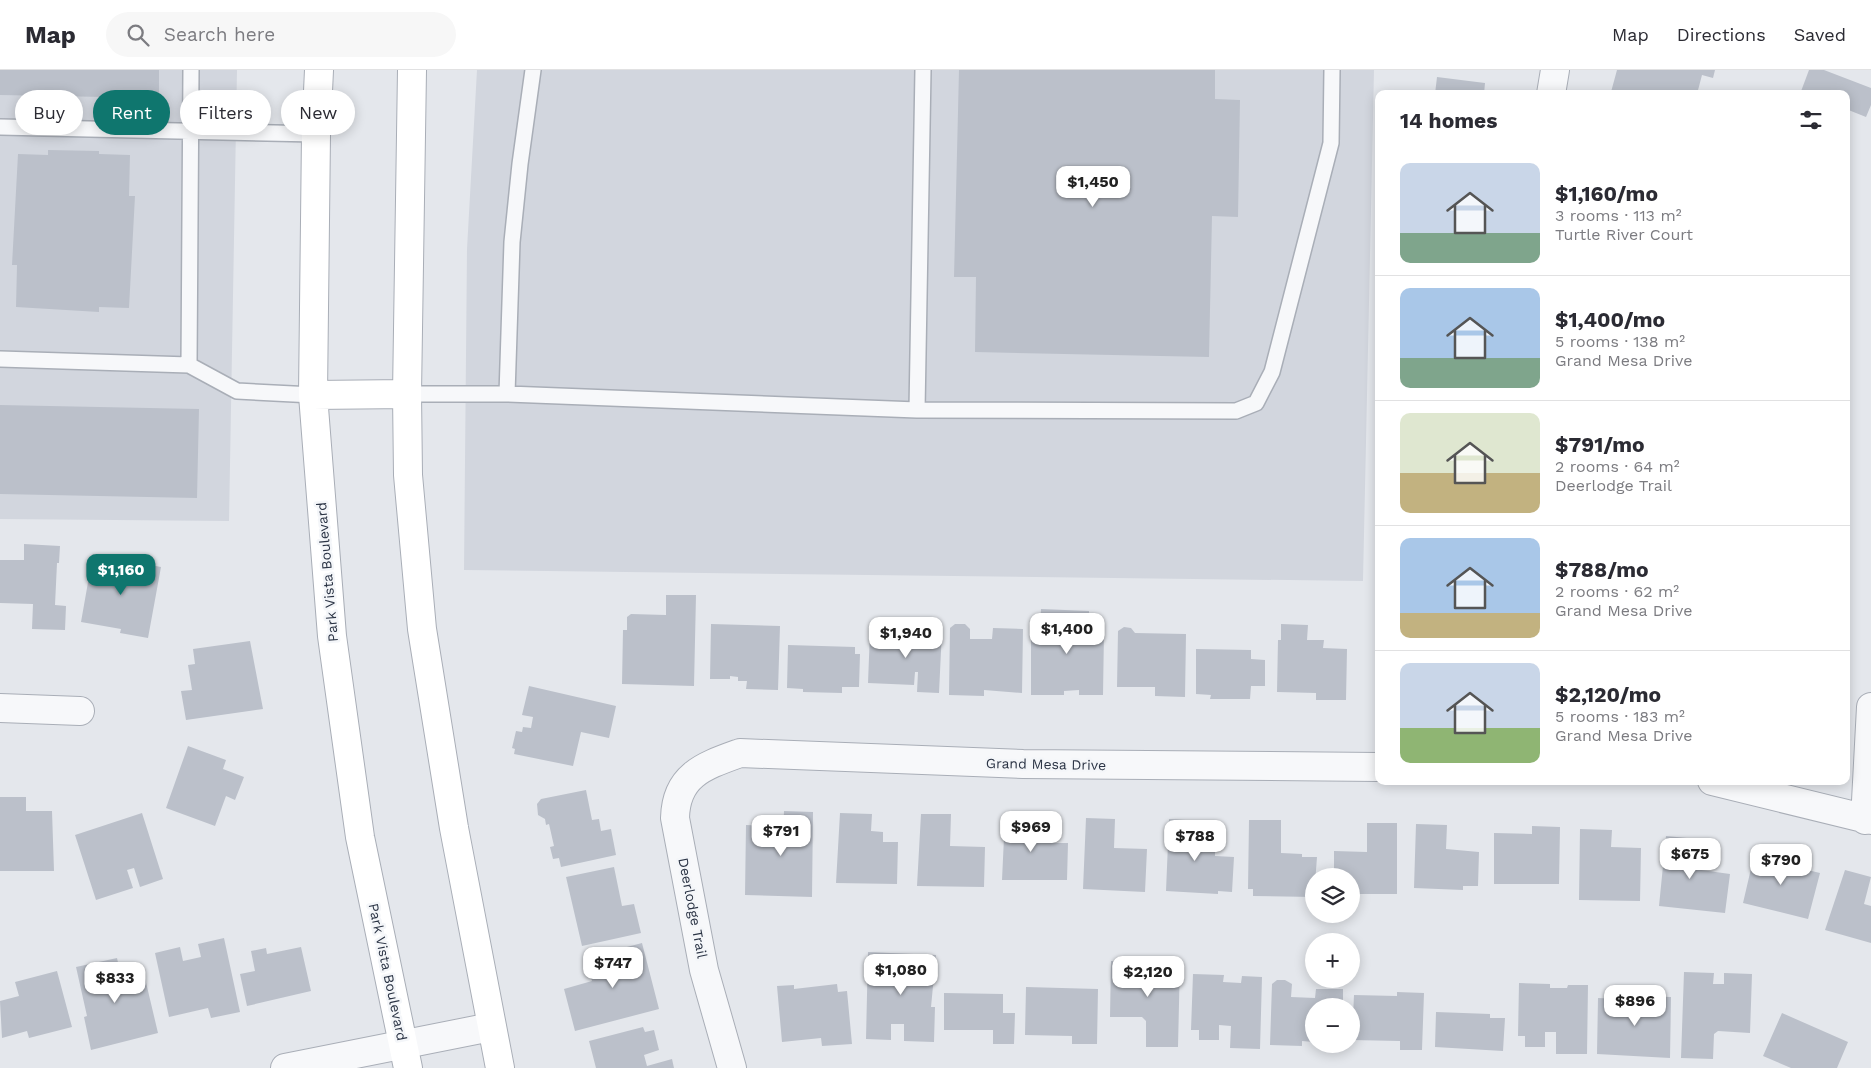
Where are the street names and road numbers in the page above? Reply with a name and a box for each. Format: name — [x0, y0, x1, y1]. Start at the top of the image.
street label: Park Vista Boulevard — [313, 501, 341, 643]
street label: Grand Mesa Drive — [986, 755, 1106, 773]
street label: Deerlodge Trail — [675, 856, 711, 960]
street label: Park Vista Boulevard — [366, 902, 410, 1042]

